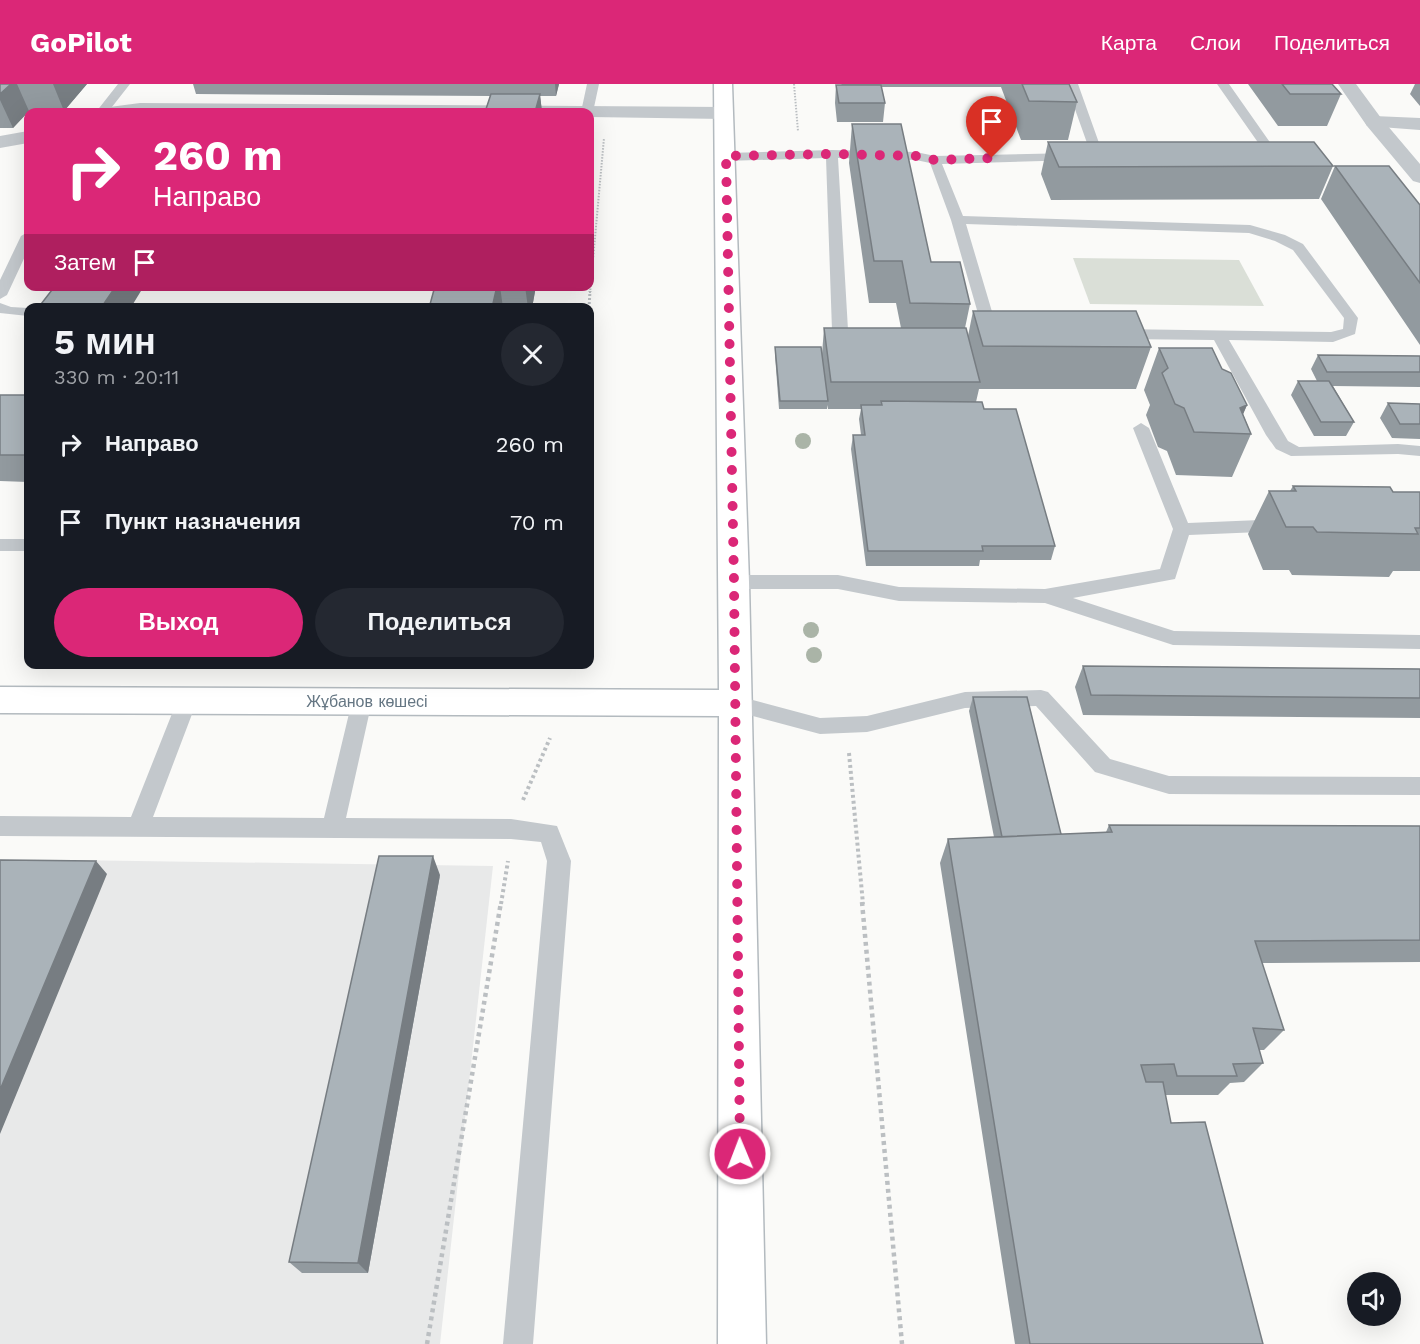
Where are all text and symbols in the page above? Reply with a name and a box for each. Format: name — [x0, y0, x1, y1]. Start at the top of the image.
text: GoPilot — [30, 26, 132, 59]
text: Карта — [1101, 30, 1157, 55]
text: Слои — [1190, 30, 1241, 55]
text: Поделиться — [1274, 30, 1390, 55]
pin — [966, 96, 1017, 158]
icon: arrive — [975, 105, 1008, 138]
text: 260 m — [153, 131, 283, 180]
icon: right — [54, 132, 132, 210]
text: Направо — [153, 181, 261, 213]
icon: arrive — [128, 246, 161, 279]
text: Затем — [54, 250, 116, 275]
text: 5 мин — [54, 321, 156, 363]
button: close — [501, 323, 564, 386]
text: 330 m · 20:11 — [54, 365, 179, 389]
icon: right — [54, 428, 87, 461]
text: Направо — [105, 431, 199, 456]
text: 260 m — [496, 432, 564, 457]
icon: arrive — [54, 506, 87, 539]
text: Пункт назначения — [105, 509, 301, 534]
text: 70 m — [510, 510, 564, 535]
button: Выход — [54, 588, 303, 657]
button: Поделиться — [315, 588, 564, 657]
street label: Жұбанов көшесі — [306, 692, 428, 711]
position arrow — [708, 1122, 772, 1186]
map controls — [1347, 1272, 1401, 1326]
button: sound — [1347, 1272, 1401, 1326]

